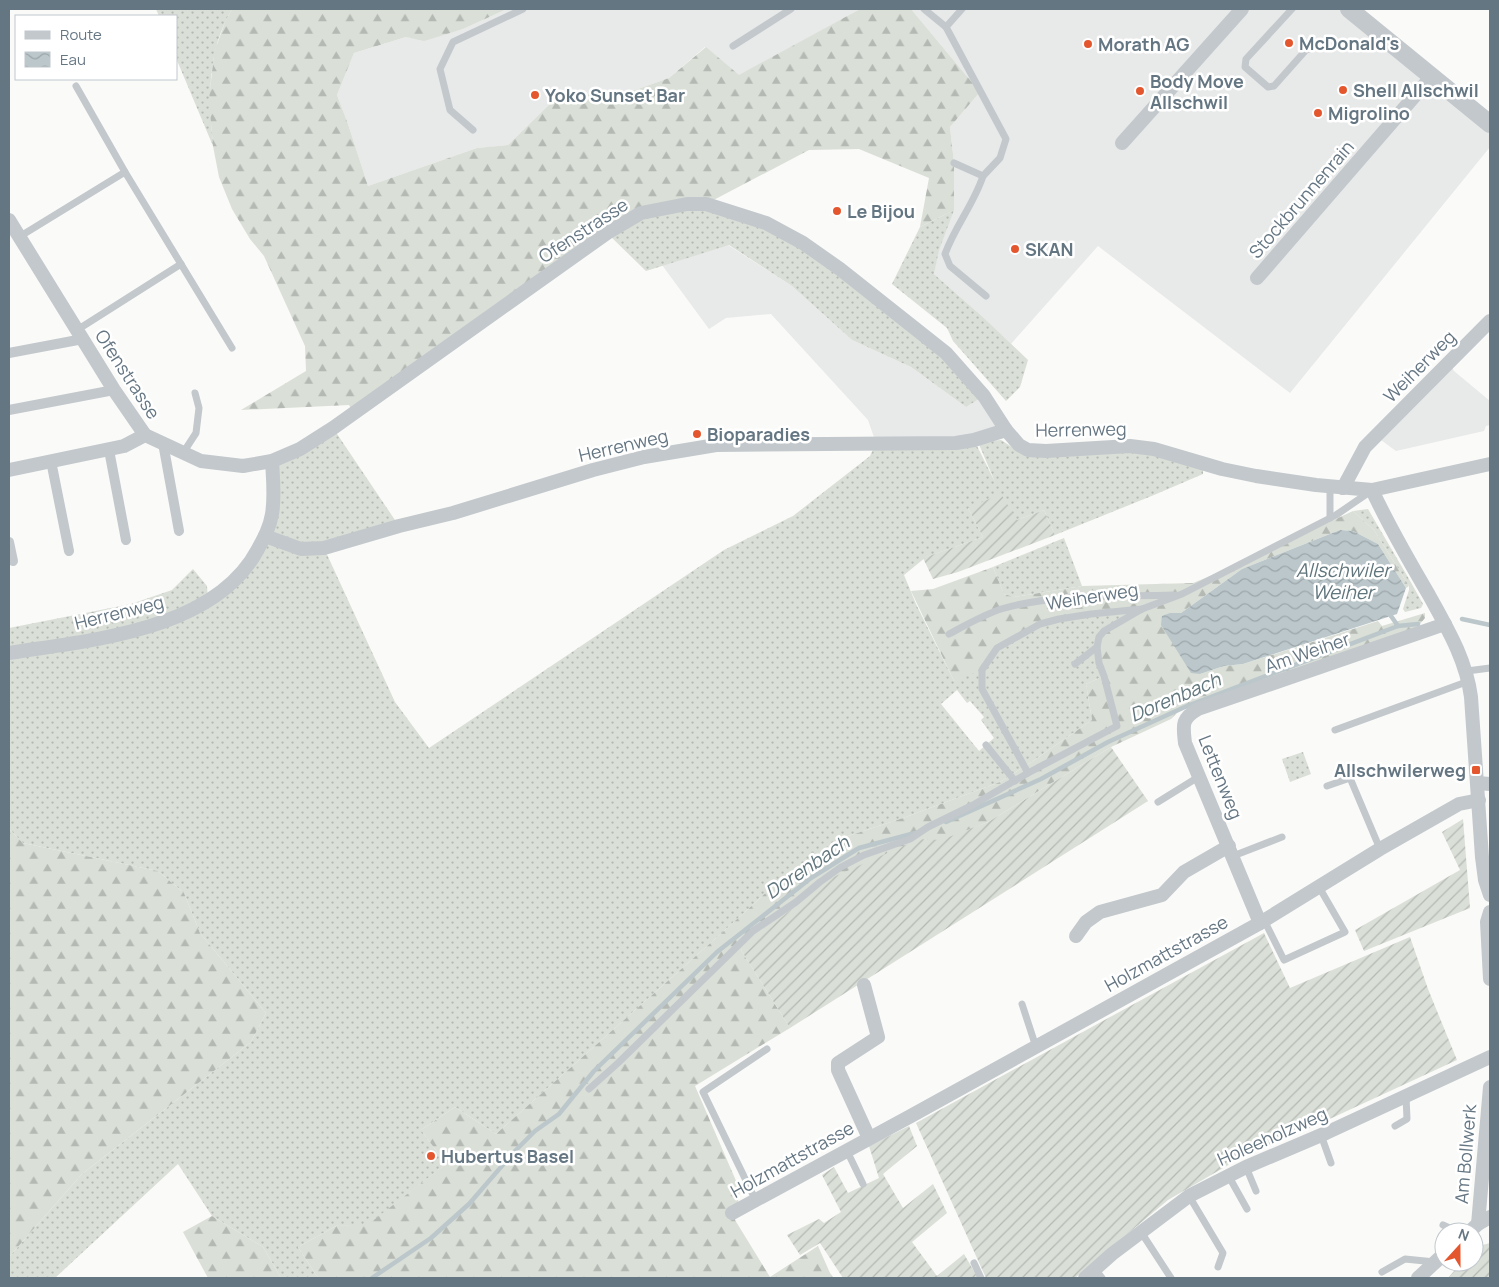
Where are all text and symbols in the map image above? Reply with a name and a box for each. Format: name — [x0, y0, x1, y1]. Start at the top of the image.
legend — [15, 15, 178, 80]
text: Route — [60, 24, 102, 45]
place label: McDonald's — [1299, 31, 1400, 55]
place label: Morath AG — [1098, 32, 1189, 56]
marker: McDonald's — [1283, 37, 1295, 49]
marker: Morath AG — [1082, 38, 1094, 50]
text: Eau — [60, 49, 86, 70]
place label: Body Move Allschwil — [1150, 69, 1244, 114]
place label: Shell Allschwil — [1353, 78, 1479, 102]
place label: Yoko Sunset Bar — [545, 83, 685, 107]
marker: Shell Allschwil — [1337, 84, 1349, 96]
marker: Body Move Allschwil — [1134, 85, 1146, 97]
marker: Yoko Sunset Bar — [529, 89, 541, 101]
place label: Migrolino — [1328, 101, 1410, 125]
marker: Migrolino — [1312, 107, 1324, 119]
street label: Stockbrunnenrain — [1243, 135, 1359, 263]
street label: Ofenstrasse — [534, 192, 632, 268]
place label: Le Bijou — [847, 199, 915, 223]
marker: Le Bijou — [831, 205, 843, 217]
place label: SKAN — [1025, 237, 1073, 261]
marker: SKAN — [1009, 243, 1021, 255]
street label: Ofenstrasse — [90, 325, 166, 423]
street label: Weiherweg — [1378, 325, 1460, 407]
street label: Herrenweg — [1035, 416, 1127, 442]
place label: Bioparadies — [707, 422, 810, 446]
street label: Herrenweg — [576, 423, 670, 467]
marker: Bioparadies — [691, 428, 703, 440]
water label: Allschwiler Weiher — [1296, 557, 1392, 605]
street label: Weiherweg — [1044, 577, 1140, 615]
street label: Herrenweg — [72, 589, 166, 635]
street label: Am Weiher — [1261, 626, 1353, 678]
water label: Dorenbach — [1126, 666, 1225, 728]
street label: Lettenweg — [1193, 731, 1249, 823]
place label: Allschwilerweg — [1334, 758, 1466, 782]
marker: Allschwilerweg — [1470, 764, 1482, 776]
water label: Dorenbach — [760, 829, 855, 905]
street label: Holzmattstrasse — [1100, 909, 1232, 997]
street label: Holeeholzweg — [1213, 1101, 1331, 1171]
street label: Am Bollwerk — [1449, 1102, 1481, 1205]
street label: Holzmattstrasse — [726, 1115, 858, 1203]
place label: Hubertus Basel — [441, 1144, 574, 1168]
marker: Hubertus Basel — [425, 1150, 437, 1162]
north arrow — [1434, 1222, 1484, 1272]
text: N — [1456, 1224, 1472, 1245]

